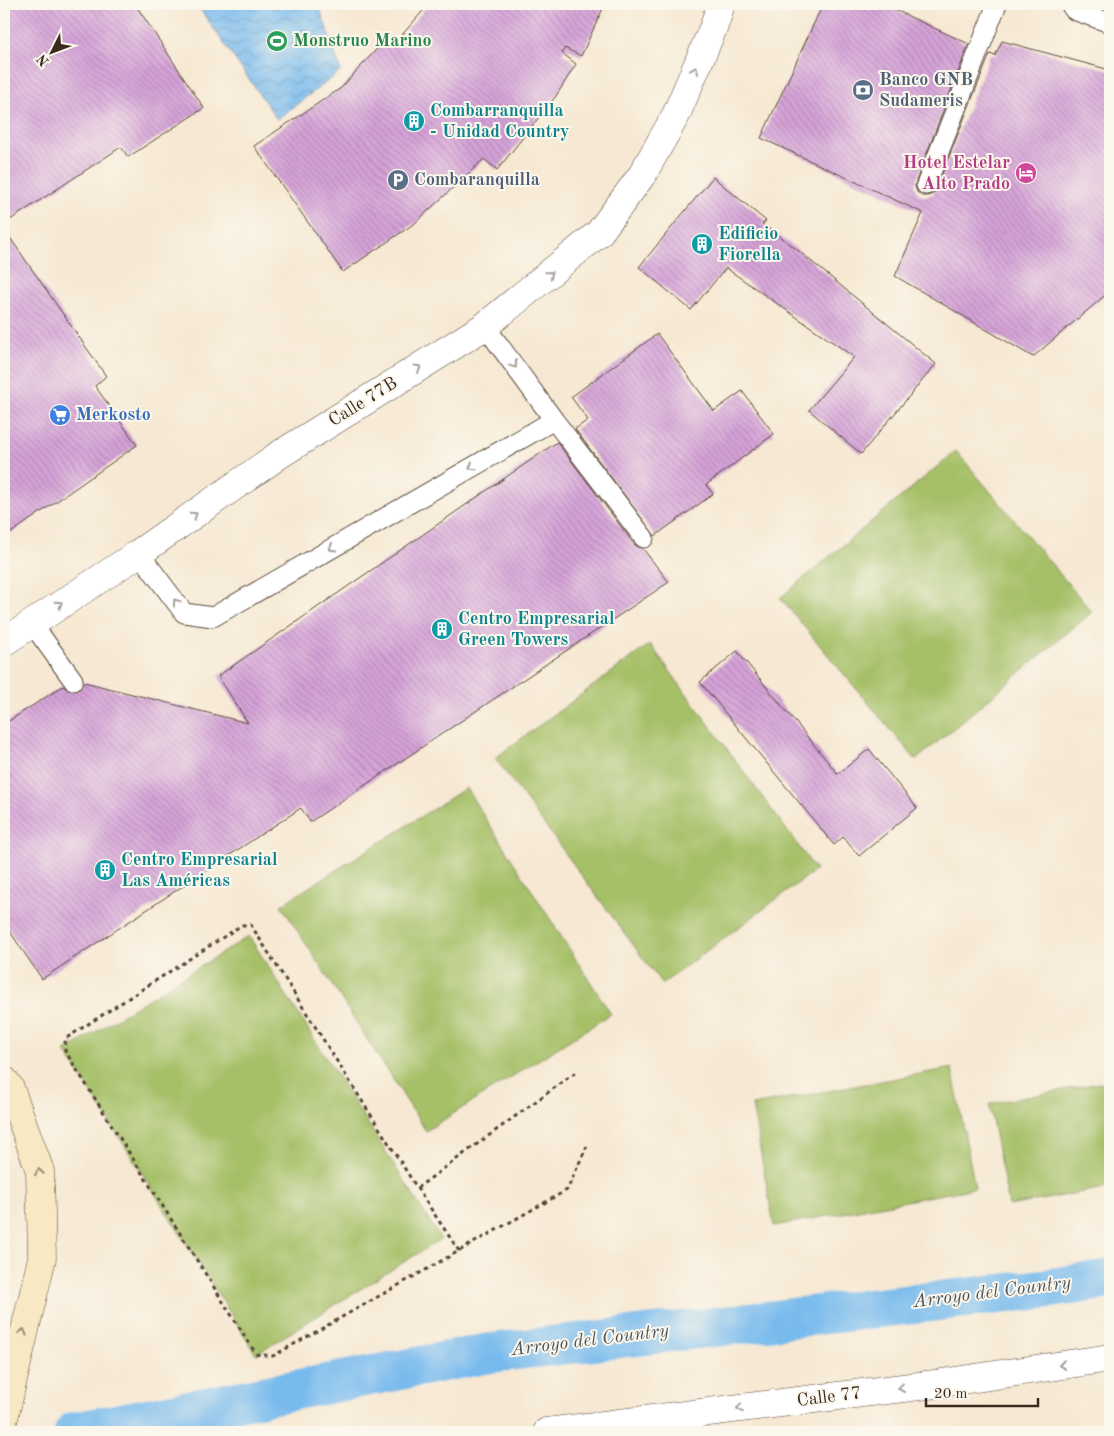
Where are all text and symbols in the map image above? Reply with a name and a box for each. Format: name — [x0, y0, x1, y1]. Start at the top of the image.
north arrow — [28, 28, 78, 78]
sports icon: Monstruo Marino — [265, 29, 289, 53]
place label: Monstruo Marino — [293, 32, 432, 50]
text: N — [34, 51, 52, 69]
one-way arrow — [689, 66, 700, 75]
place label: Banco GNB Sudameris — [879, 71, 973, 110]
bank icon: Banco GNB Sudameris — [851, 78, 875, 102]
place label: Combarranquilla - Unidad Country — [430, 102, 570, 141]
building icon: Combarranquilla - Unidad Country — [402, 109, 426, 133]
place label: Hotel Estelar Alto Prado — [903, 154, 1010, 193]
hotel icon: Hotel Estelar Alto Prado — [1014, 161, 1038, 185]
parking icon: Combaranquilla — [386, 168, 410, 192]
place label: Combaranquilla — [414, 171, 540, 189]
place label: Edificio Fiorella — [718, 225, 781, 264]
building icon: Edificio Fiorella — [690, 232, 714, 256]
one-way arrow — [544, 272, 553, 280]
one-way arrow — [509, 359, 517, 368]
one-way arrow — [412, 365, 421, 375]
street label: Calle 77B — [325, 374, 401, 430]
supermarket icon: Merkosto — [48, 403, 72, 427]
place label: Merkosto — [76, 406, 151, 424]
one-way arrow — [469, 461, 478, 471]
one-way arrow — [188, 512, 198, 521]
one-way arrow — [328, 542, 337, 552]
one-way arrow — [173, 599, 181, 608]
one-way arrow — [53, 601, 62, 611]
place label: Centro Empresarial Green Towers — [458, 610, 615, 649]
building icon: Centro Empresarial Green Towers — [430, 617, 454, 641]
place label: Centro Empresarial Las Américas — [121, 851, 278, 890]
building icon: Centro Empresarial Las Américas — [93, 858, 117, 882]
one-way arrow — [35, 1167, 45, 1176]
water label: Arroyo del Country — [911, 1274, 1072, 1312]
water label: Arroyo del Country — [509, 1322, 670, 1360]
one-way arrow — [18, 1329, 28, 1337]
one-way arrow — [1058, 1359, 1066, 1370]
scale bar — [926, 1376, 1039, 1408]
one-way arrow — [897, 1382, 905, 1393]
street label: Calle 77 — [796, 1384, 862, 1410]
text: 20 m — [934, 1387, 968, 1402]
one-way arrow — [736, 1402, 744, 1413]

